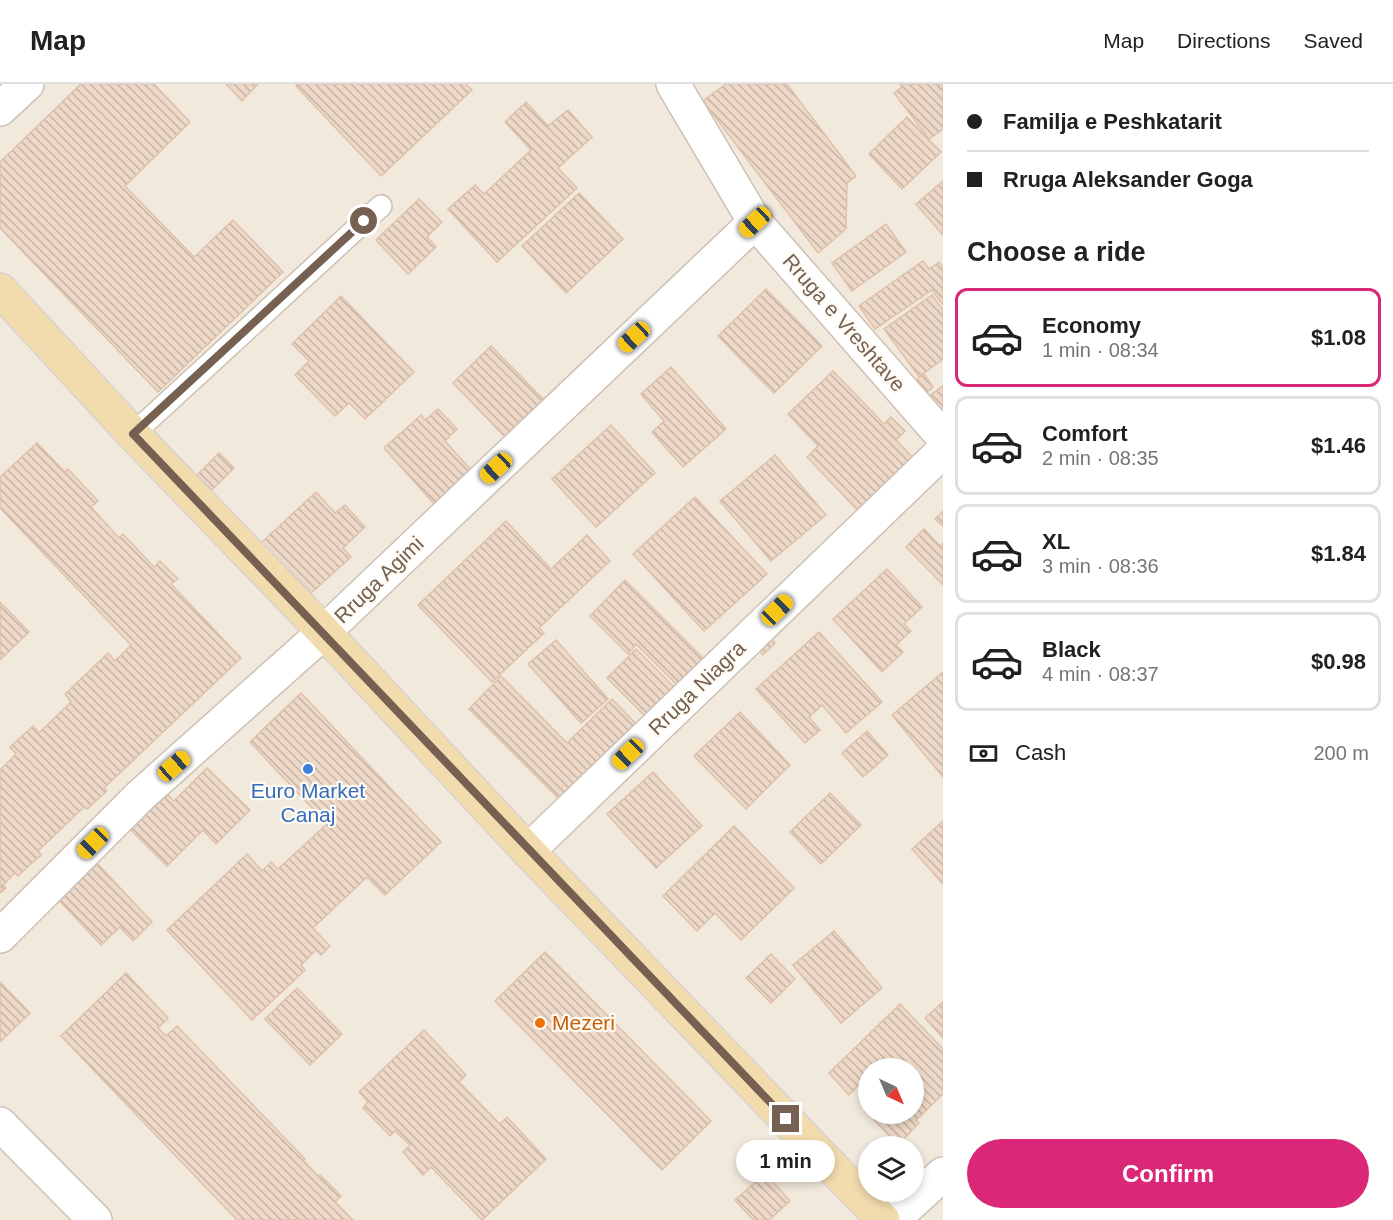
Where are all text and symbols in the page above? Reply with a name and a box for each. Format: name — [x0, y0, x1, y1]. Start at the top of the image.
text: Map — [30, 25, 86, 56]
text: Map — [1103, 29, 1144, 52]
text: Directions — [1177, 29, 1270, 52]
text: Saved — [1303, 29, 1363, 52]
text: Familja e Peshkatarit — [1003, 109, 1222, 134]
text: Rruga Aleksander Goga — [1003, 167, 1253, 192]
car — [736, 203, 774, 241]
route start — [350, 207, 377, 234]
text: Choose a ride — [967, 237, 1146, 267]
street label: Rruga e Vreshtave — [779, 249, 910, 396]
icon: car — [970, 311, 1024, 365]
text: Economy — [1042, 313, 1141, 338]
car — [615, 318, 653, 356]
text: $1.08 — [1311, 325, 1366, 350]
text: 1 min · 08:34 — [1042, 339, 1159, 361]
icon: car — [970, 419, 1024, 473]
text: Comfort — [1042, 421, 1128, 446]
text: $1.46 — [1311, 433, 1366, 458]
text: 2 min · 08:35 — [1042, 447, 1159, 469]
car — [477, 449, 515, 487]
icon: car — [970, 527, 1024, 581]
text: XL — [1042, 529, 1070, 554]
street label: Rruga Agimi — [330, 532, 428, 628]
text: $1.84 — [1311, 541, 1366, 566]
text: 3 min · 08:36 — [1042, 555, 1159, 577]
car — [758, 591, 796, 629]
icon: car — [970, 635, 1024, 689]
street label: Rruga Niagra — [644, 636, 750, 739]
text: Black — [1042, 637, 1101, 662]
text: $0.98 — [1311, 649, 1366, 674]
text: 4 min · 08:37 — [1042, 663, 1159, 685]
car — [609, 735, 647, 773]
icon: cash — [967, 737, 1000, 770]
text: Cash — [1015, 740, 1066, 765]
text: 200 m — [1313, 742, 1369, 764]
car — [155, 747, 193, 785]
marker: Euro Market Canaj — [301, 762, 315, 776]
place label: Euro Market Canaj — [251, 779, 365, 826]
car — [74, 824, 112, 862]
place label: Mezeri — [552, 1011, 615, 1034]
marker: Mezeri — [533, 1016, 547, 1030]
north arrow — [858, 1058, 924, 1124]
map controls — [858, 1058, 924, 1202]
route end — [772, 1105, 799, 1132]
button: layers — [858, 1136, 924, 1202]
button: Confirm — [967, 1139, 1369, 1208]
callout: 1 min — [736, 1140, 836, 1182]
text: 1 min — [759, 1150, 812, 1172]

